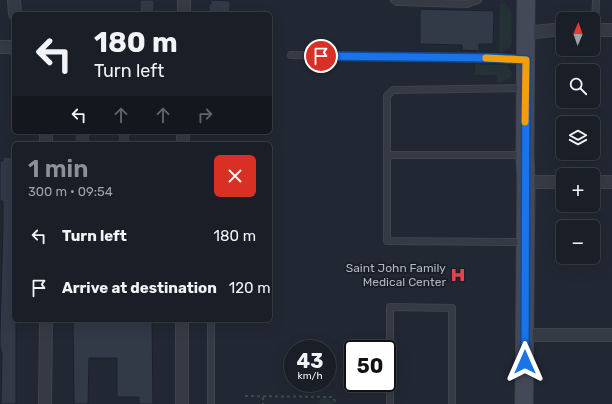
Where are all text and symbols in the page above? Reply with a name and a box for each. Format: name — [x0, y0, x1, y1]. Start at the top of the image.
north arrow — [556, 12, 600, 56]
map controls — [556, 12, 600, 264]
text: 180 m — [94, 26, 178, 59]
icon: left — [28, 28, 80, 80]
pin — [304, 39, 338, 73]
icon: arrive — [310, 45, 332, 67]
text: Turn left — [94, 60, 164, 82]
button: search — [556, 64, 600, 108]
icon: left — [68, 104, 90, 126]
icon: ahead — [110, 104, 132, 126]
icon: ahead — [152, 104, 174, 126]
icon: right — [194, 104, 216, 126]
button: layers — [556, 116, 600, 160]
text: 1 min — [28, 155, 88, 183]
button: close — [214, 155, 256, 197]
button: + — [556, 168, 600, 212]
text: 300 m · 09:54 — [28, 184, 113, 199]
button: − — [556, 220, 600, 264]
icon: left — [28, 225, 50, 247]
text: Turn left — [62, 227, 127, 245]
text: 180 m — [214, 227, 256, 245]
place label: Saint John Family Medical Center — [346, 261, 446, 289]
hospital icon: Saint John Family Medical Center — [449, 266, 467, 284]
icon: arrive — [28, 277, 50, 299]
text: Arrive at destination — [62, 279, 217, 297]
text: 120 m — [229, 279, 271, 297]
speed limit sign: 50 — [344, 340, 396, 392]
position arrow — [504, 341, 546, 383]
text: 43 — [297, 349, 323, 373]
text: km/h — [298, 370, 322, 382]

